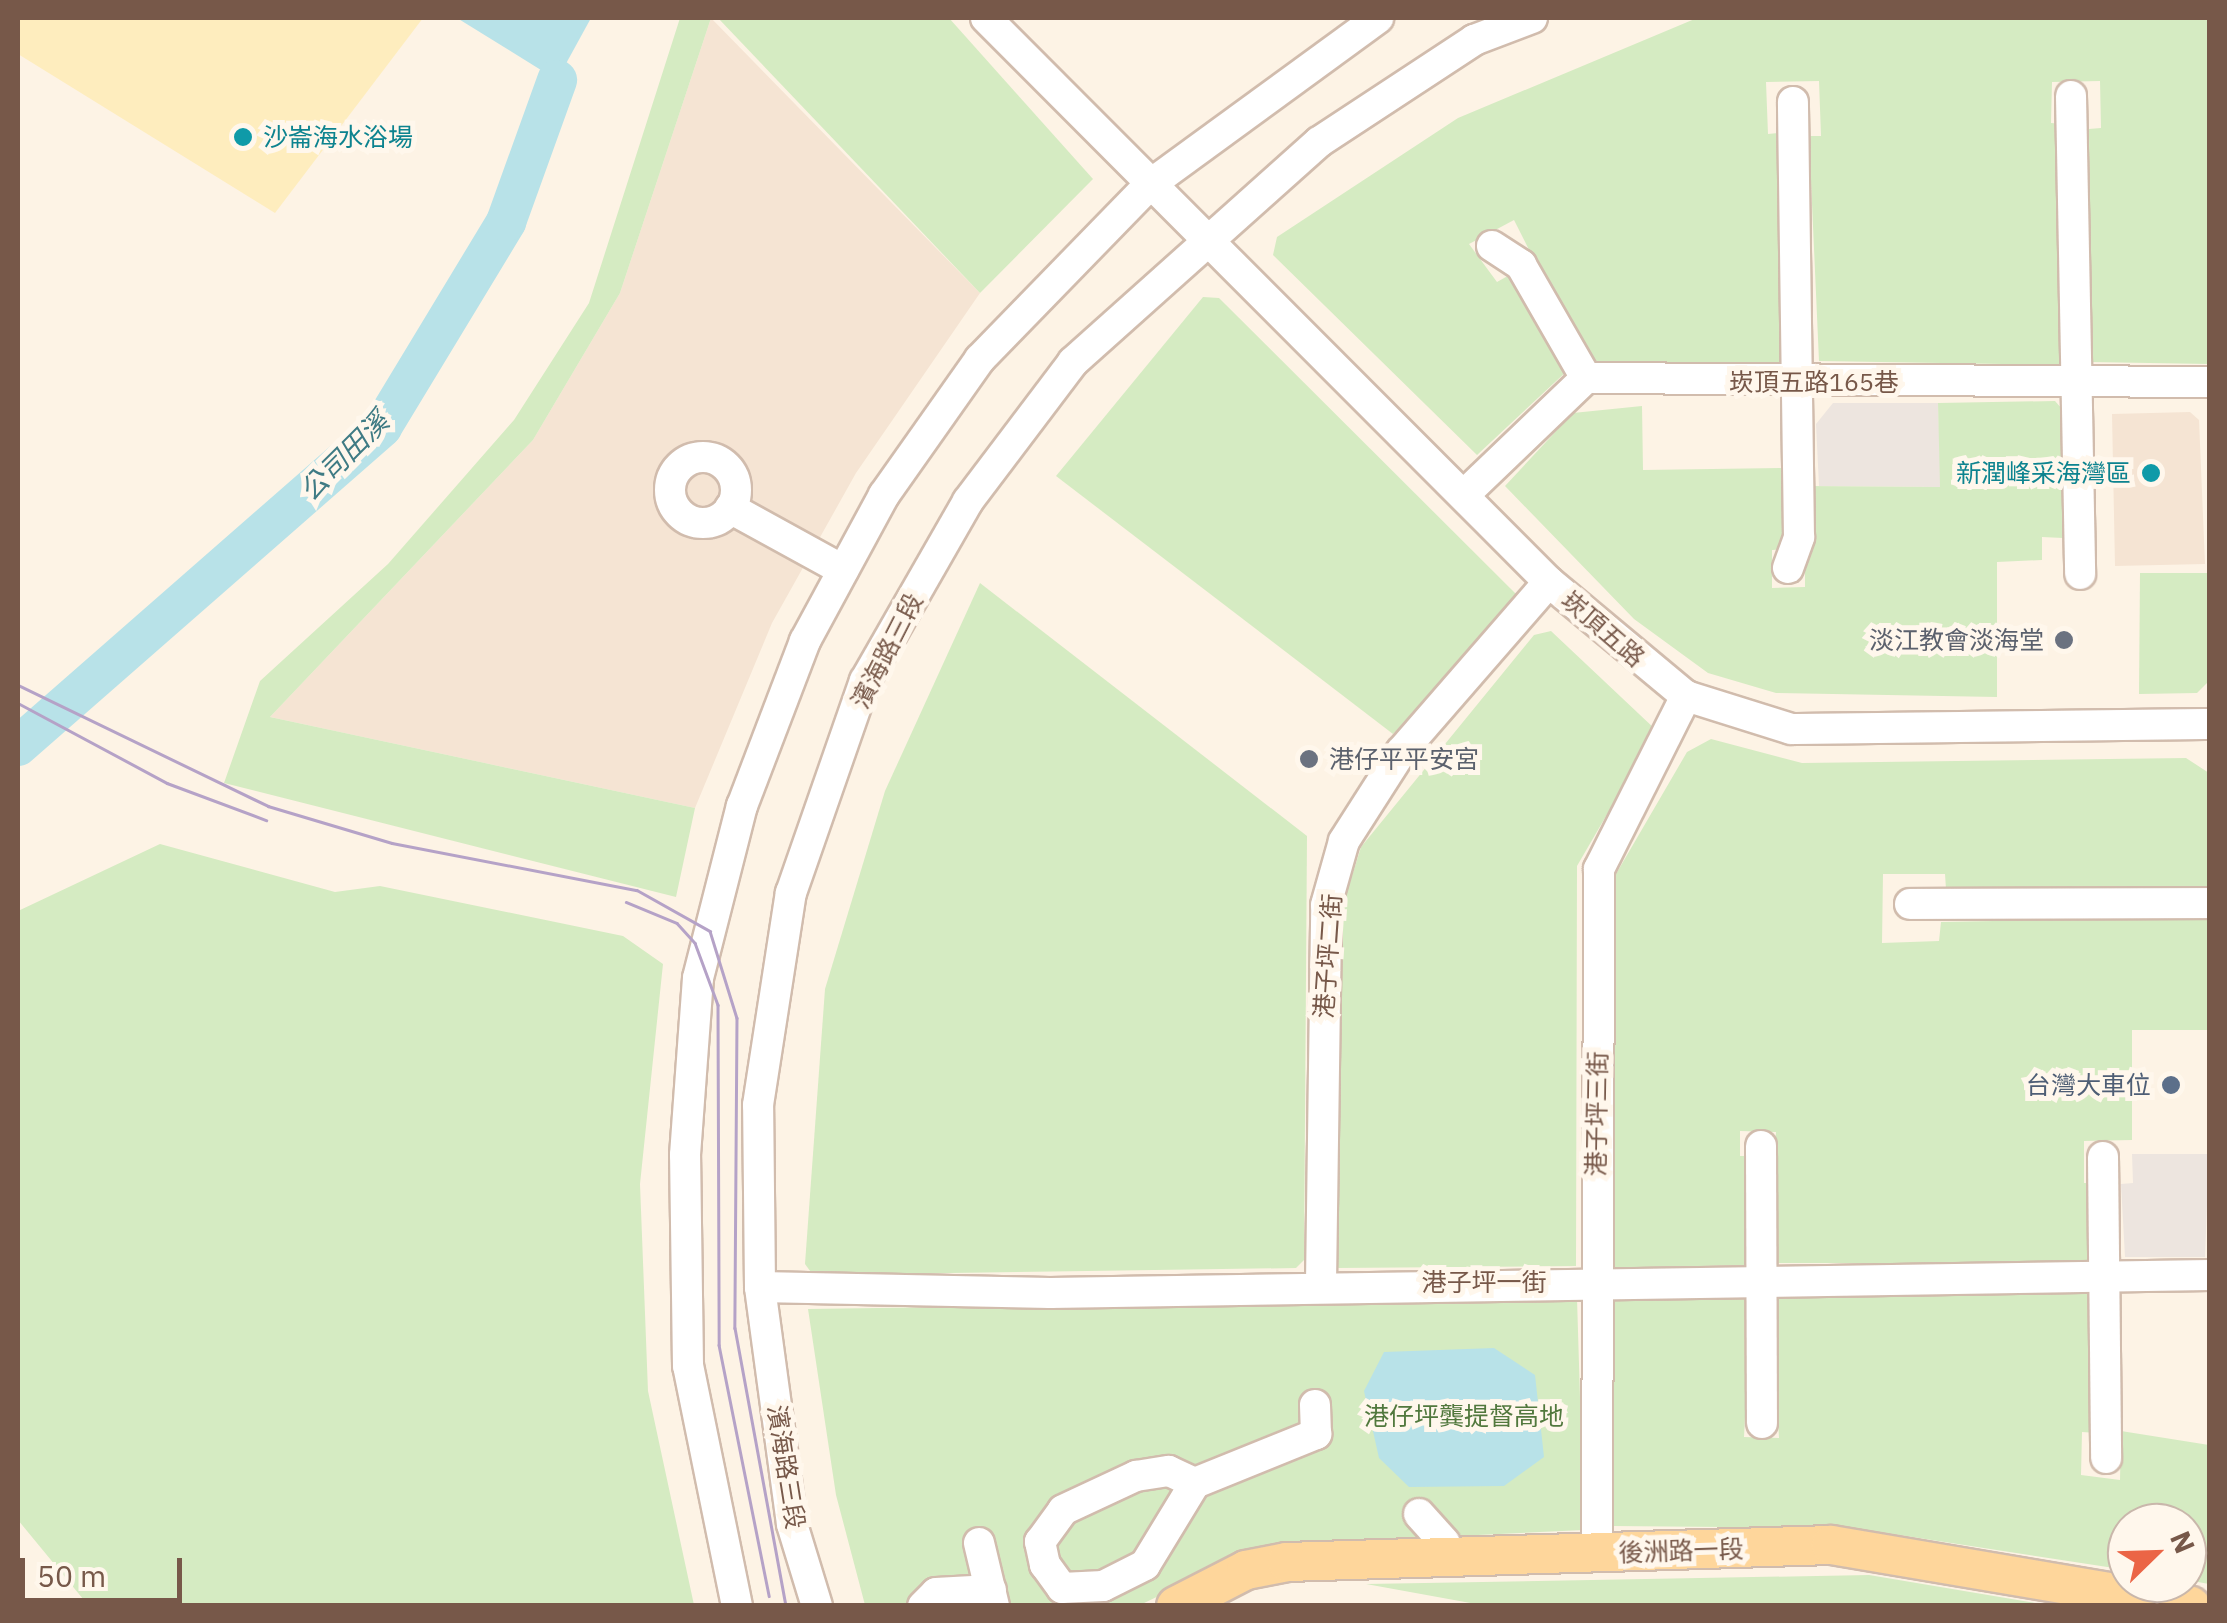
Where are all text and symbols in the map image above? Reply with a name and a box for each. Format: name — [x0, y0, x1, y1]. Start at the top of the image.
place label: 沙崙海水浴場 — [263, 122, 413, 152]
marker: 沙崙海水浴場 — [232, 126, 254, 148]
street label: 崁頂五路165巷 — [1729, 367, 1899, 397]
water label: 公司田溪 — [293, 405, 395, 507]
place label: 新潤峰采海灣區 — [1956, 458, 2131, 488]
marker: 新潤峰采海灣區 — [2140, 462, 2162, 484]
street label: 崁頂五路 — [1555, 585, 1651, 673]
street label: 濱海路三段 — [845, 589, 929, 713]
place label: 淡江教會淡海堂 — [1869, 625, 2044, 655]
marker: 淡江教會淡海堂 — [2053, 629, 2075, 651]
place label: 港仔平平安宮 — [1329, 744, 1479, 774]
marker: 港仔平平安宮 — [1298, 748, 1320, 770]
street label: 港子坪二街 — [1309, 893, 1347, 1019]
street label: 港子坪三街 — [1581, 1051, 1613, 1177]
place label: 台灣大車位 — [2026, 1070, 2151, 1100]
marker: 台灣大車位 — [2160, 1074, 2182, 1096]
street label: 港子坪一街 — [1422, 1267, 1546, 1297]
park label: 港仔坪龔提督高地 — [1364, 1401, 1564, 1431]
street label: 濱海路三段 — [761, 1403, 811, 1531]
north arrow — [2107, 1503, 2207, 1603]
text: N — [2162, 1525, 2204, 1558]
street label: 後洲路一段 — [1618, 1534, 1744, 1568]
scale bar — [25, 1538, 188, 1600]
text: 50 m — [37, 1556, 106, 1595]

